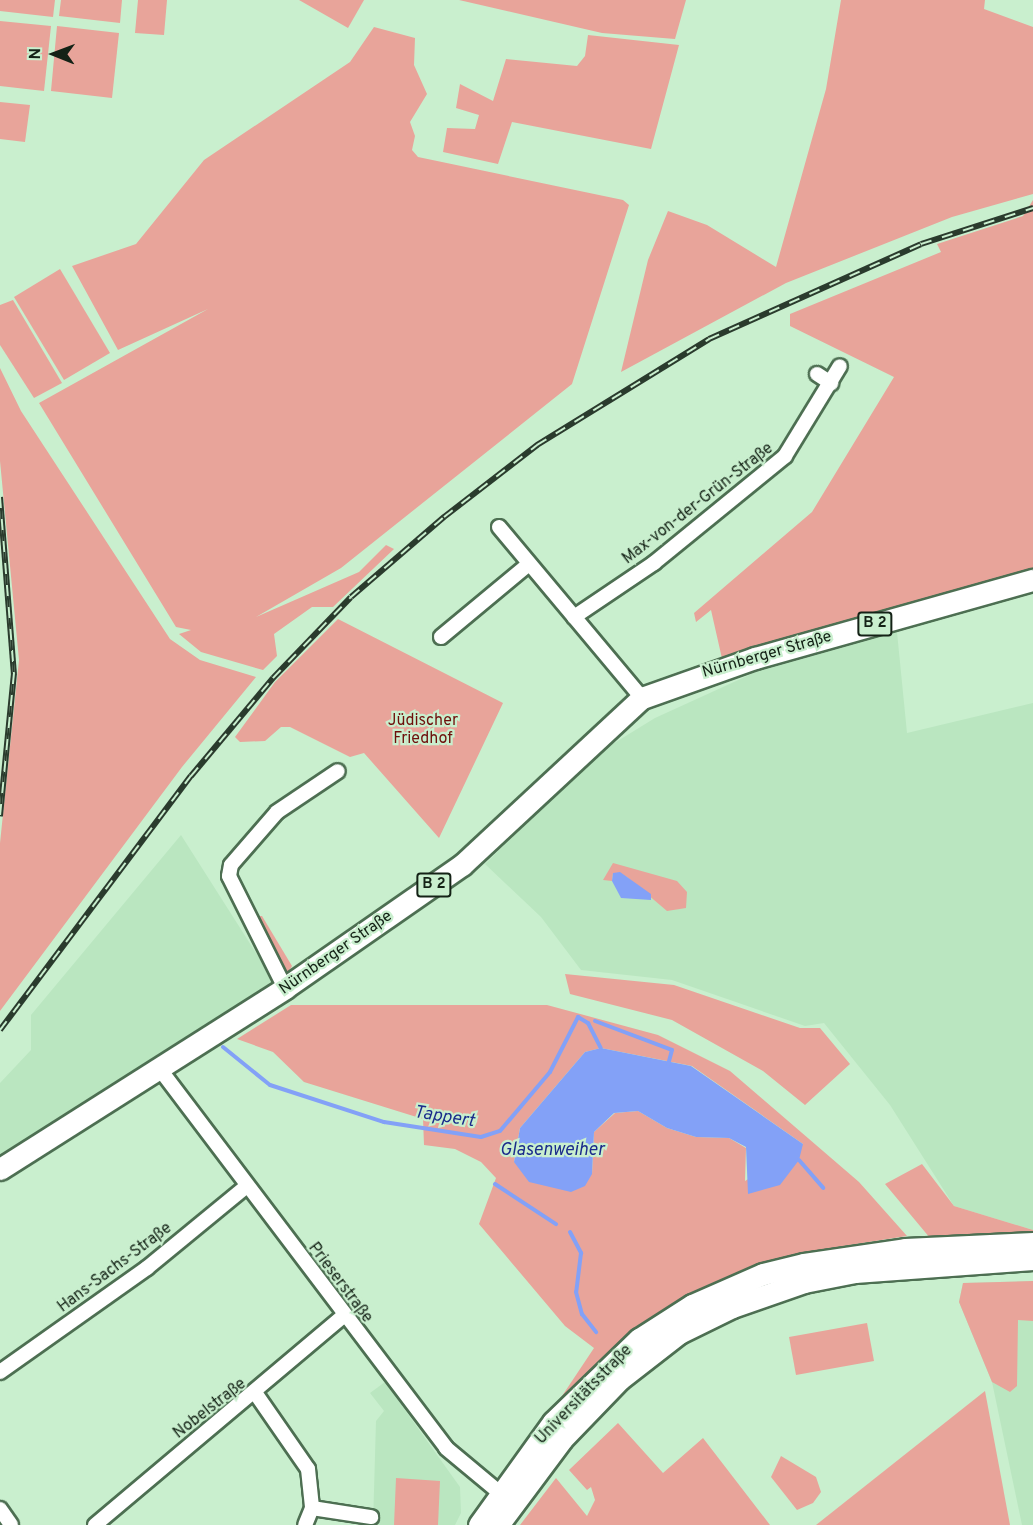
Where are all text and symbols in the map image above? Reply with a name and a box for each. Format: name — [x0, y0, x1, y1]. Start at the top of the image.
north arrow — [24, 24, 84, 84]
text: N — [26, 48, 46, 60]
street label: Max-von-der-Grün-Straße — [619, 439, 777, 569]
road number: B 2 — [857, 612, 893, 636]
street label: Nürnberger Straße — [700, 627, 834, 683]
park label: Jüdischer Friedhof — [388, 711, 458, 749]
road number: B 2 — [416, 873, 452, 897]
street label: Nürnberger Straße — [276, 907, 396, 999]
water label: Tappert — [412, 1103, 476, 1133]
water label: Glasenweiher — [500, 1140, 604, 1162]
street label: Hans-Sachs-Straße — [54, 1219, 176, 1317]
street label: Prieserstraße — [304, 1239, 376, 1327]
street label: Universitätsstraße — [532, 1341, 636, 1449]
street label: Nobelstraße — [170, 1375, 250, 1443]

